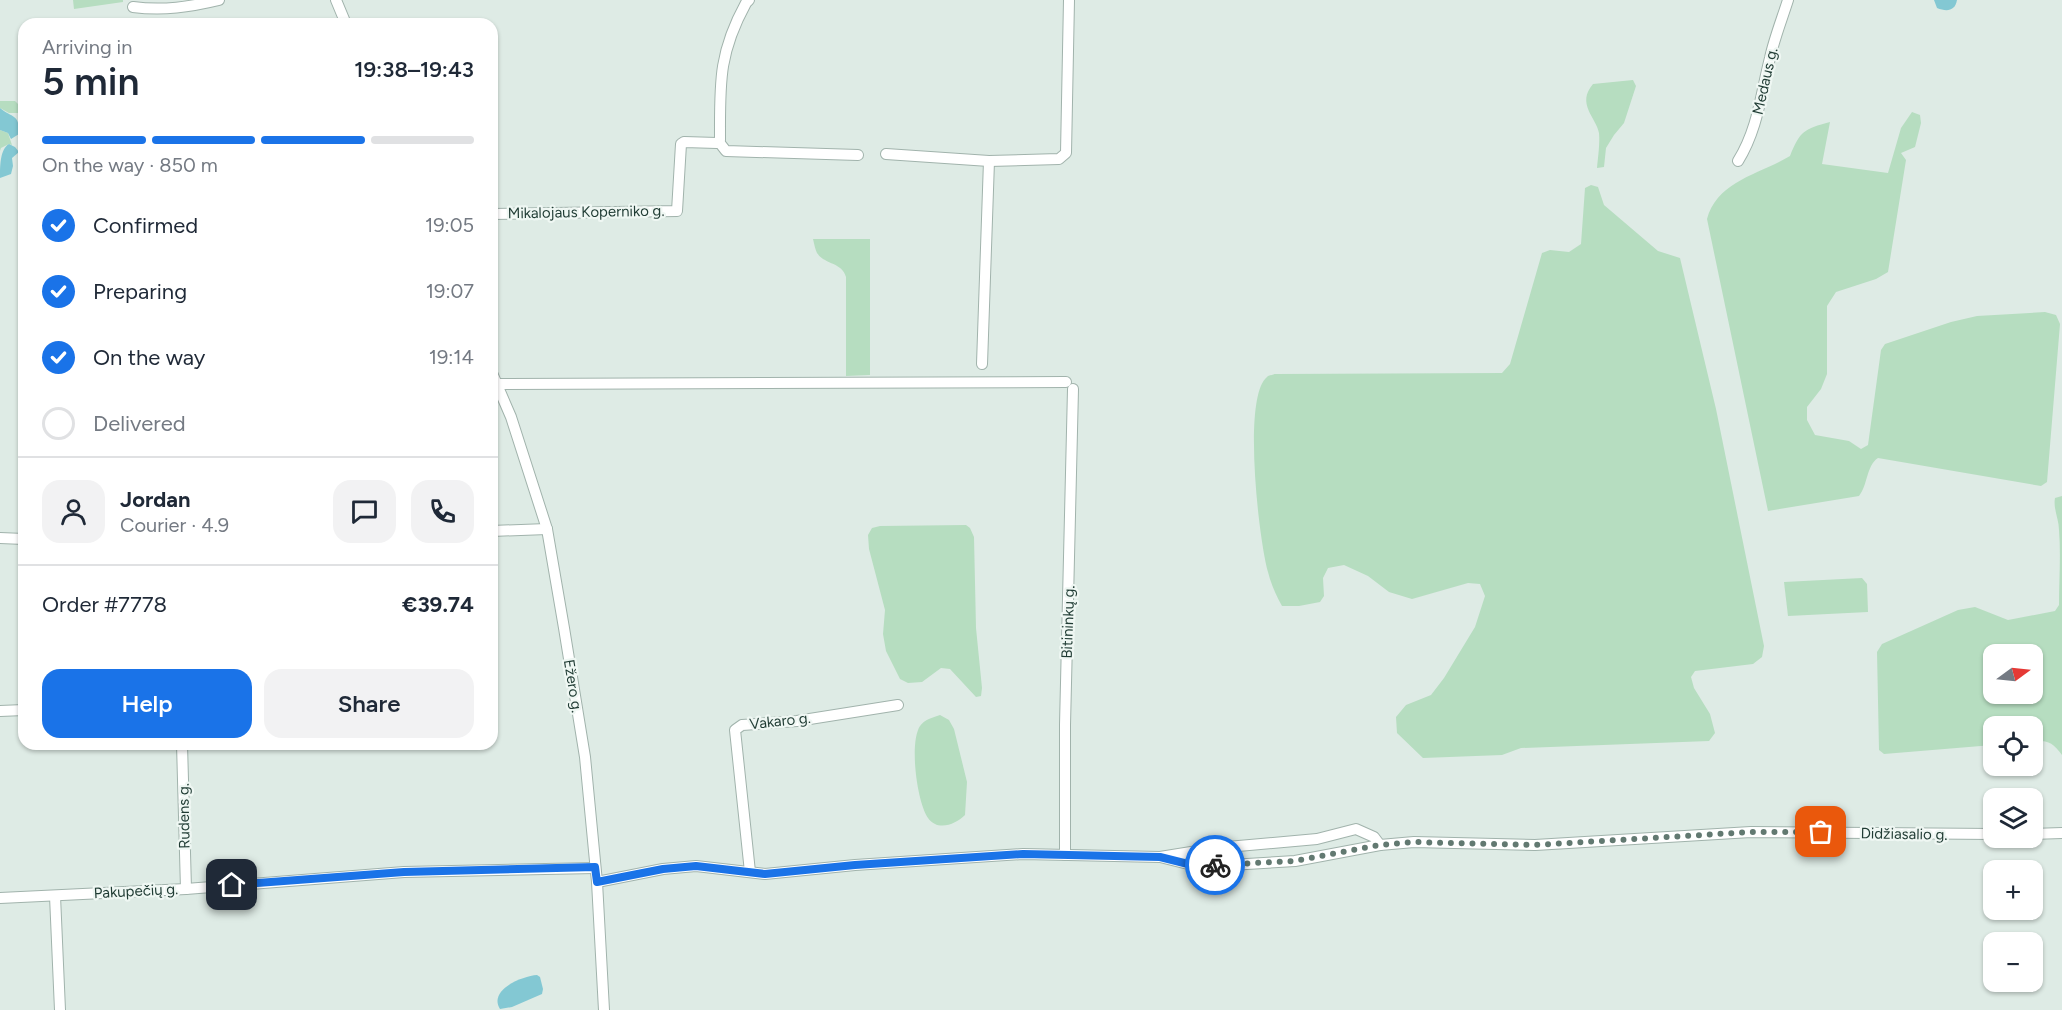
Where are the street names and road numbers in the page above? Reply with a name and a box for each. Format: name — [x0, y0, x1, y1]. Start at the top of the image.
street label: Medaus g. — [1749, 46, 1781, 116]
street label: Mikalojaus Koperniko g. — [507, 202, 665, 222]
street label: Bitininkų g. — [1058, 585, 1078, 659]
street label: Ežero g. — [560, 658, 586, 714]
street label: Vakaro g. — [748, 709, 812, 733]
street label: Rudens g. — [174, 783, 194, 849]
street label: Didžiasalio g. — [1860, 824, 1948, 844]
street label: Pakupečių g. — [93, 880, 179, 902]

